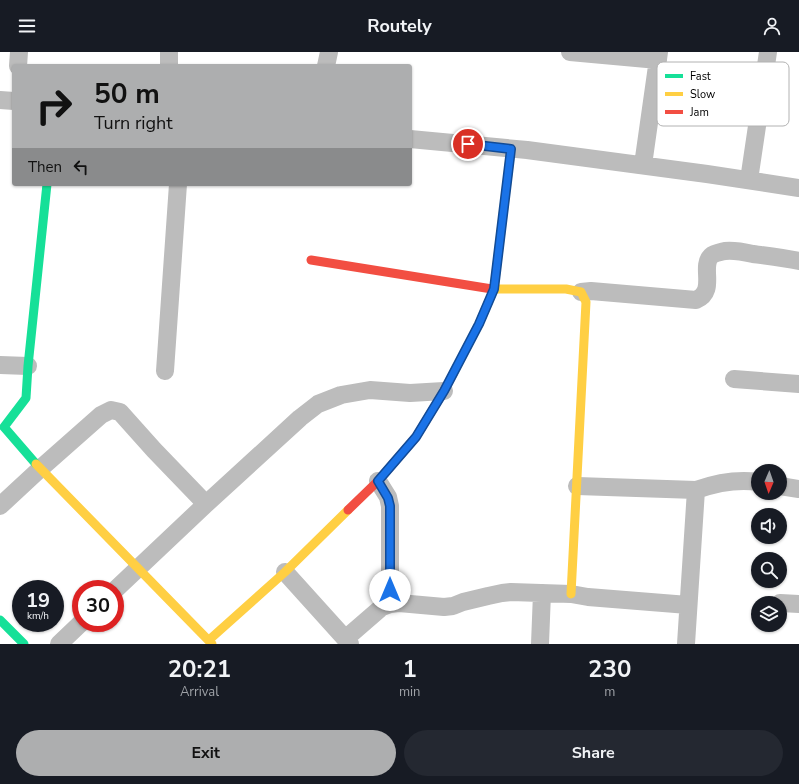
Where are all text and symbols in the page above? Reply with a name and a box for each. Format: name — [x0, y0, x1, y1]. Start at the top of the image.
text: Routely — [367, 14, 432, 38]
icon: menu — [16, 15, 38, 37]
icon: person — [761, 15, 783, 37]
legend — [657, 62, 789, 126]
text: Fast — [690, 69, 711, 84]
text: 50 m — [94, 75, 160, 113]
icon: right — [28, 80, 80, 132]
text: Slow — [690, 87, 715, 102]
text: Jam — [689, 105, 709, 120]
text: Turn right — [94, 111, 173, 135]
pin — [451, 127, 485, 161]
icon: arrive — [457, 133, 479, 155]
icon: left — [70, 156, 92, 178]
text: Then — [28, 157, 62, 177]
north arrow — [751, 464, 787, 500]
map controls — [751, 464, 787, 632]
button: sound — [751, 508, 787, 544]
button: search — [751, 552, 787, 588]
position arrow — [369, 569, 411, 611]
speed limit sign: 30 — [72, 580, 124, 632]
text: 19 — [26, 587, 50, 614]
button: layers — [751, 596, 787, 632]
text: km/h — [27, 609, 49, 623]
text: 20:21 — [168, 653, 231, 685]
text: 1 — [402, 653, 417, 685]
text: 230 — [588, 653, 631, 685]
text: Arrival — [180, 683, 219, 701]
text: min — [399, 683, 420, 701]
text: m — [604, 683, 615, 701]
button: Exit — [16, 730, 396, 776]
button: Share — [404, 730, 783, 776]

